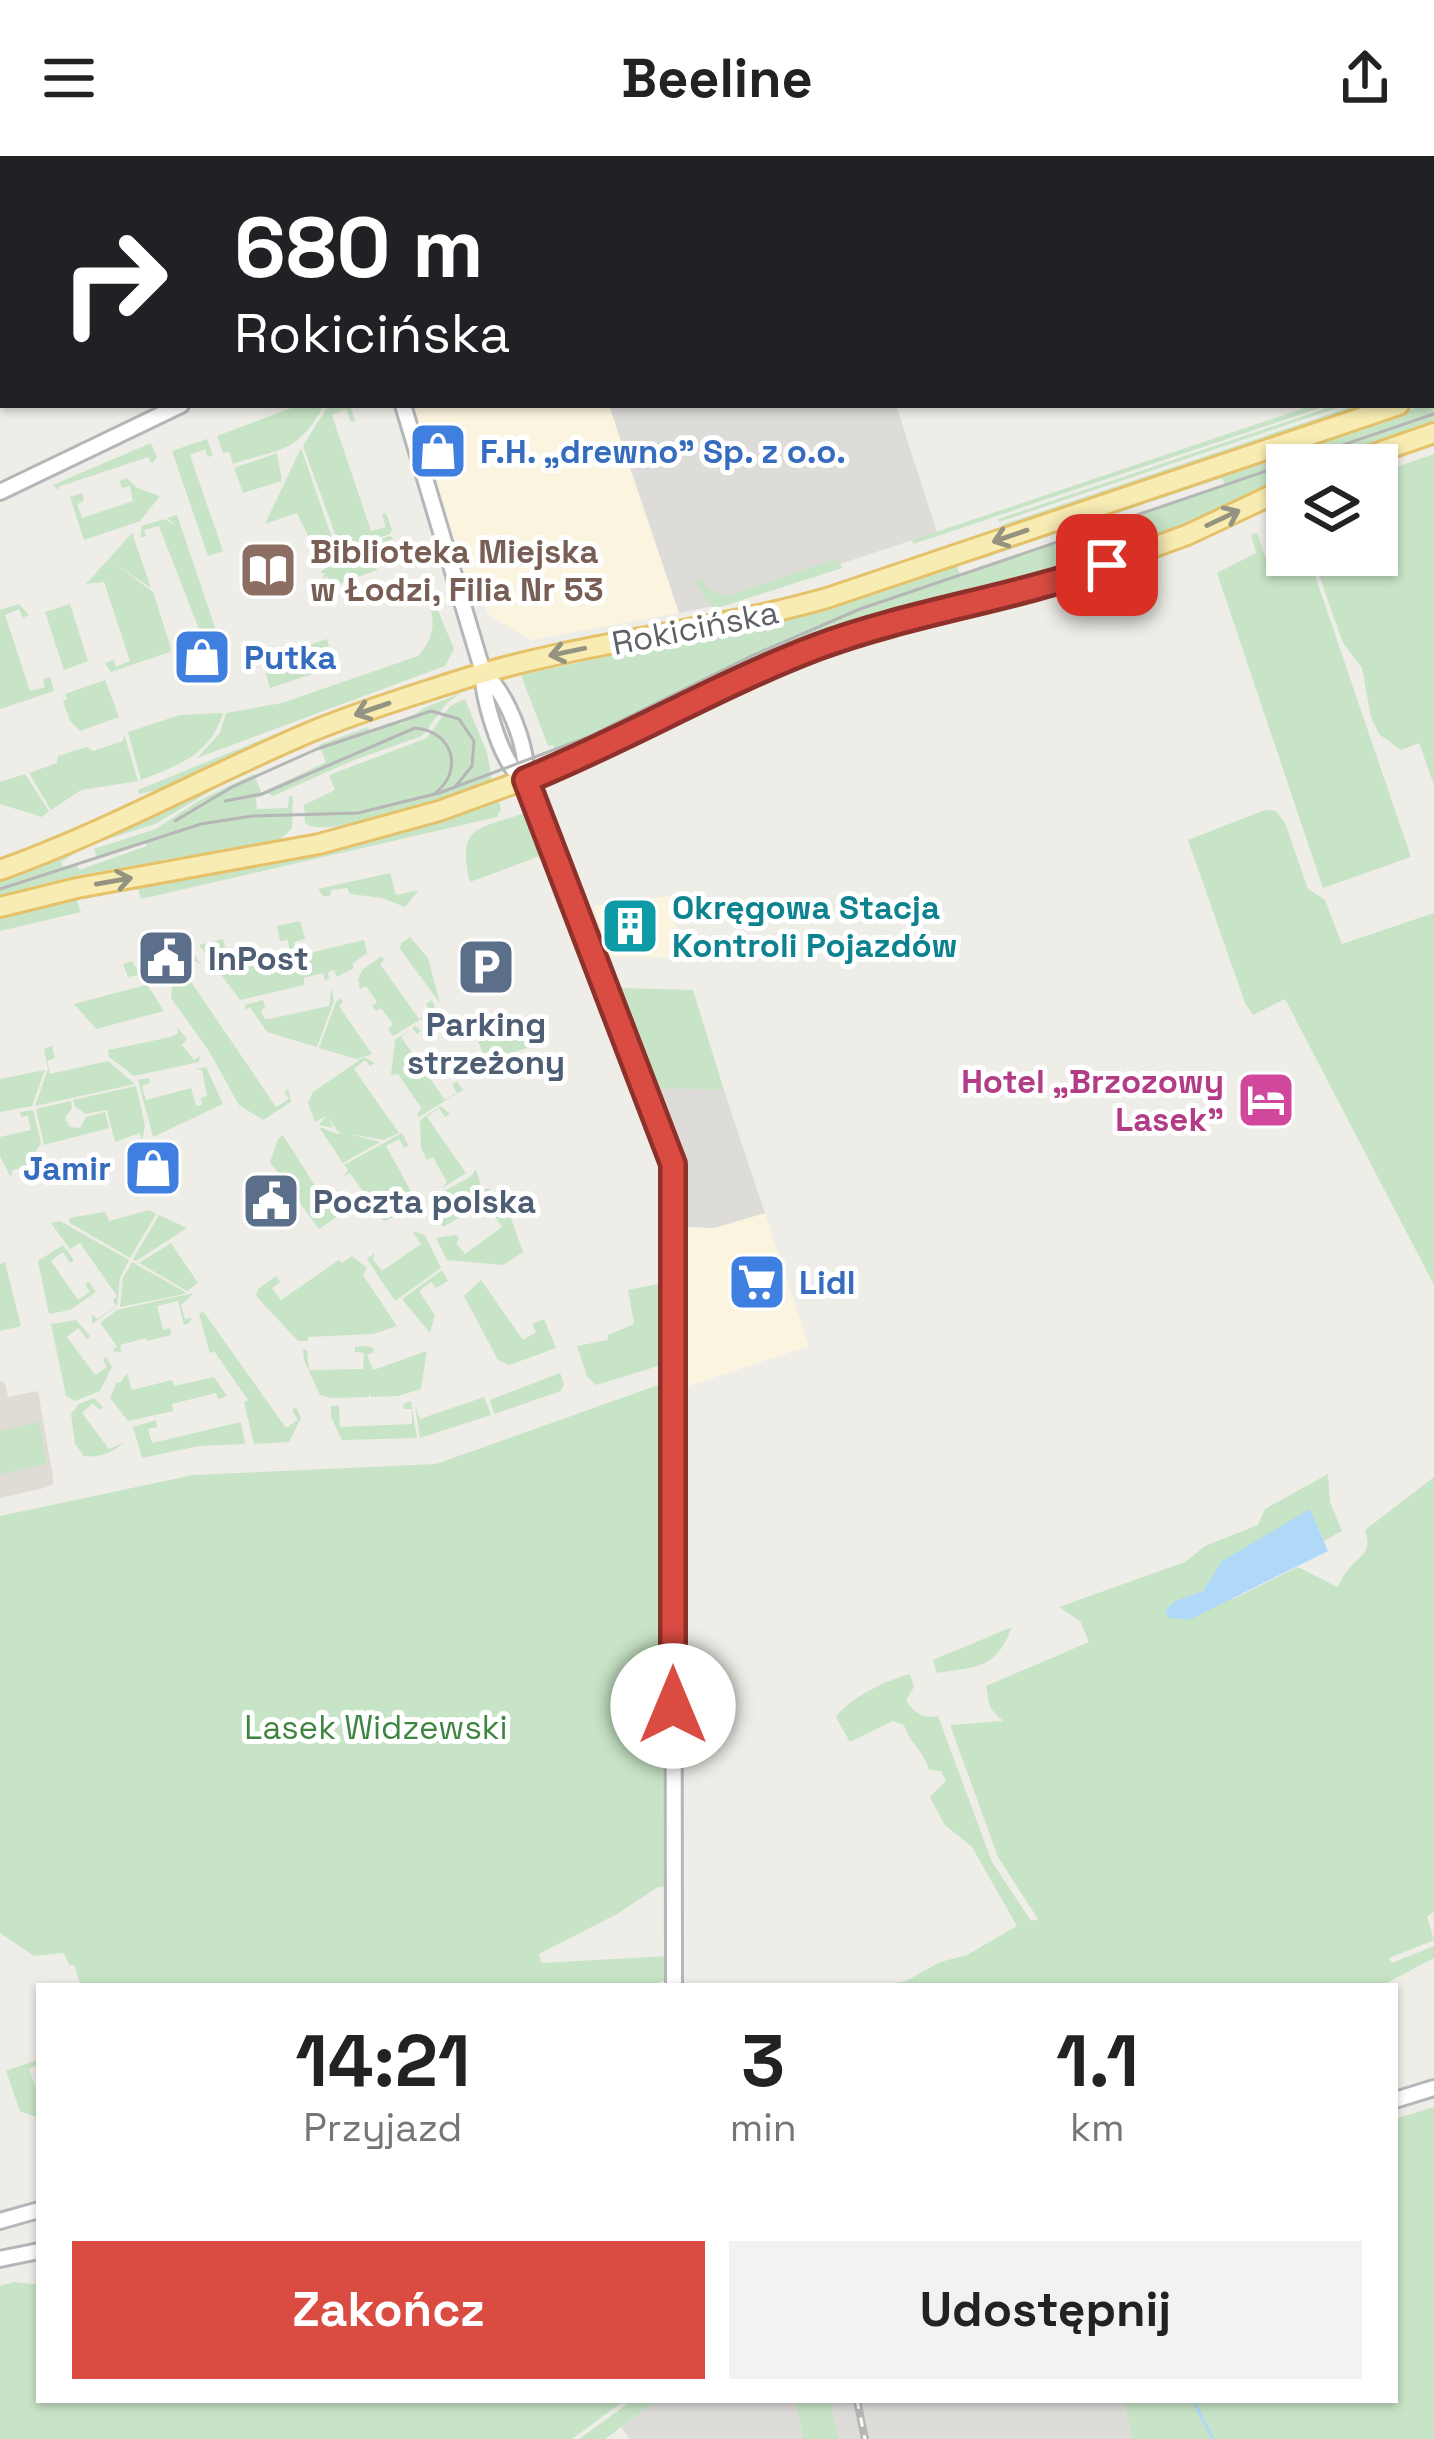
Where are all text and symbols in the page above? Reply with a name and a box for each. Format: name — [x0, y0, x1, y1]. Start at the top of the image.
text: Beeline — [621, 44, 813, 113]
icon: menu — [36, 45, 102, 111]
icon: share — [1332, 45, 1398, 111]
text: 680 m — [234, 194, 484, 302]
icon: right — [36, 204, 192, 360]
text: Rokicińska — [234, 299, 510, 368]
shop icon: F.H. „drewno” Sp. z o.o. — [407, 420, 469, 482]
place label: F.H. „drewno” Sp. z o.o. — [480, 431, 846, 473]
map controls — [1266, 444, 1398, 576]
button: layers — [1266, 444, 1398, 576]
one-way arrow — [1204, 506, 1240, 528]
pin — [1056, 514, 1158, 616]
one-way arrow — [992, 527, 1029, 548]
place label: Biblioteka Miejska w Łodzi, Filia Nr 53 — [310, 531, 604, 611]
icon: arrive — [1074, 532, 1140, 598]
library icon: Biblioteka Miejska w Łodzi, Filia Nr 53 — [237, 539, 299, 601]
street label: Rokicińska — [608, 591, 782, 665]
shop icon: Putka — [171, 626, 233, 688]
place label: Putka — [244, 637, 337, 679]
one-way arrow — [549, 641, 587, 664]
one-way arrow — [354, 700, 391, 721]
one-way arrow — [94, 869, 133, 891]
place label: Okręgowa Stacja Kontroli Pojazdów — [672, 887, 957, 967]
building icon: Okręgowa Stacja Kontroli Pojazdów — [599, 895, 661, 957]
public building icon: InPost — [135, 927, 197, 989]
parking icon: Parking strzeżony — [455, 936, 517, 998]
place label: InPost — [208, 938, 309, 980]
place label: Parking strzeżony — [407, 1004, 565, 1084]
place label: Hotel „Brzozowy Lasek” — [961, 1061, 1224, 1141]
hotel icon: Hotel „Brzozowy Lasek” — [1235, 1069, 1297, 1131]
shop icon: Jamir — [122, 1137, 184, 1199]
place label: Jamir — [23, 1148, 111, 1190]
public building icon: Poczta polska — [240, 1170, 302, 1232]
place label: Poczta polska — [313, 1181, 536, 1223]
supermarket icon: Lidl — [726, 1251, 788, 1313]
place label: Lidl — [799, 1262, 856, 1304]
position arrow — [610, 1643, 736, 1769]
park label: Lasek Widzewski — [244, 1707, 508, 1749]
text: 14:21 — [295, 2015, 470, 2107]
text: 3 — [741, 2015, 785, 2107]
text: 1.1 — [1056, 2015, 1139, 2107]
text: Przyjazd — [303, 2103, 462, 2152]
text: min — [730, 2103, 797, 2152]
text: km — [1070, 2103, 1125, 2152]
button: Zakończ — [72, 2241, 705, 2379]
button: Udostępnij — [729, 2241, 1362, 2379]

